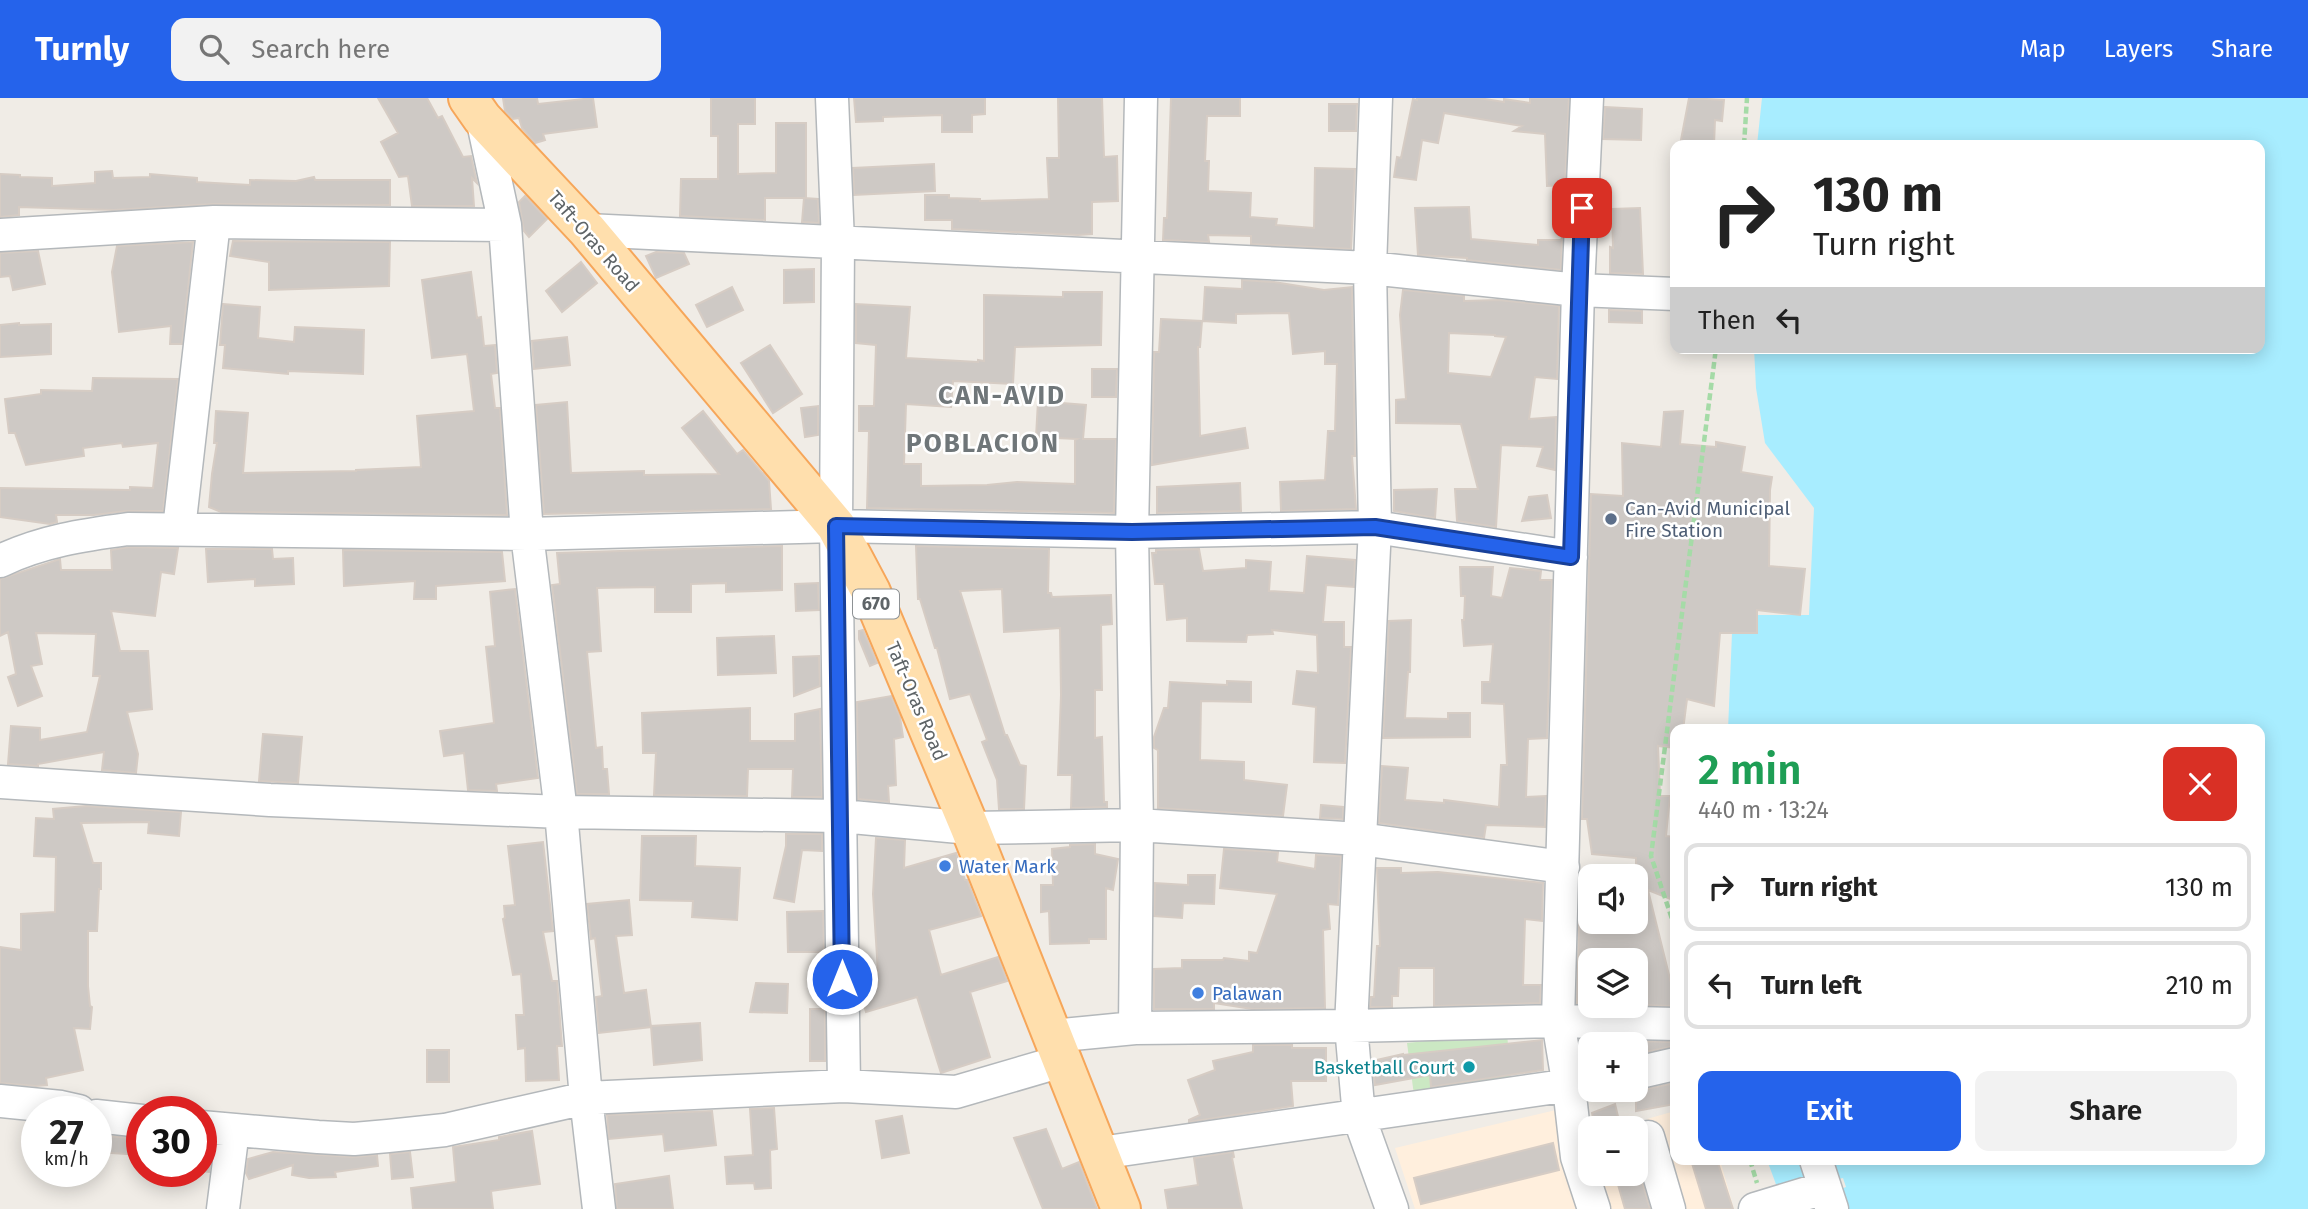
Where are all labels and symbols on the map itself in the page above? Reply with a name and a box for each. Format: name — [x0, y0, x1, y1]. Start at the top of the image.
pin — [1552, 178, 1612, 238]
street label: Taft-Oras Road — [543, 186, 644, 297]
district label: CAN-AVID — [938, 380, 1066, 411]
district label: POBLACION — [906, 428, 1060, 459]
place label: Can-Avid Municipal Fire Station — [1625, 497, 1790, 542]
marker: Can-Avid Municipal Fire Station — [1603, 511, 1619, 527]
road number: 670 — [853, 590, 899, 618]
street label: Taft-Oras Road — [881, 638, 952, 764]
place label: Water Mark — [959, 855, 1056, 878]
marker: Water Mark — [937, 858, 953, 874]
position arrow — [805, 942, 879, 1016]
place label: Palawan — [1212, 982, 1283, 1005]
marker: Palawan — [1190, 985, 1206, 1001]
place label: Basketball Court — [1314, 1056, 1455, 1079]
marker: Basketball Court — [1461, 1059, 1477, 1075]
speed limit sign: 30 — [126, 1096, 217, 1187]

